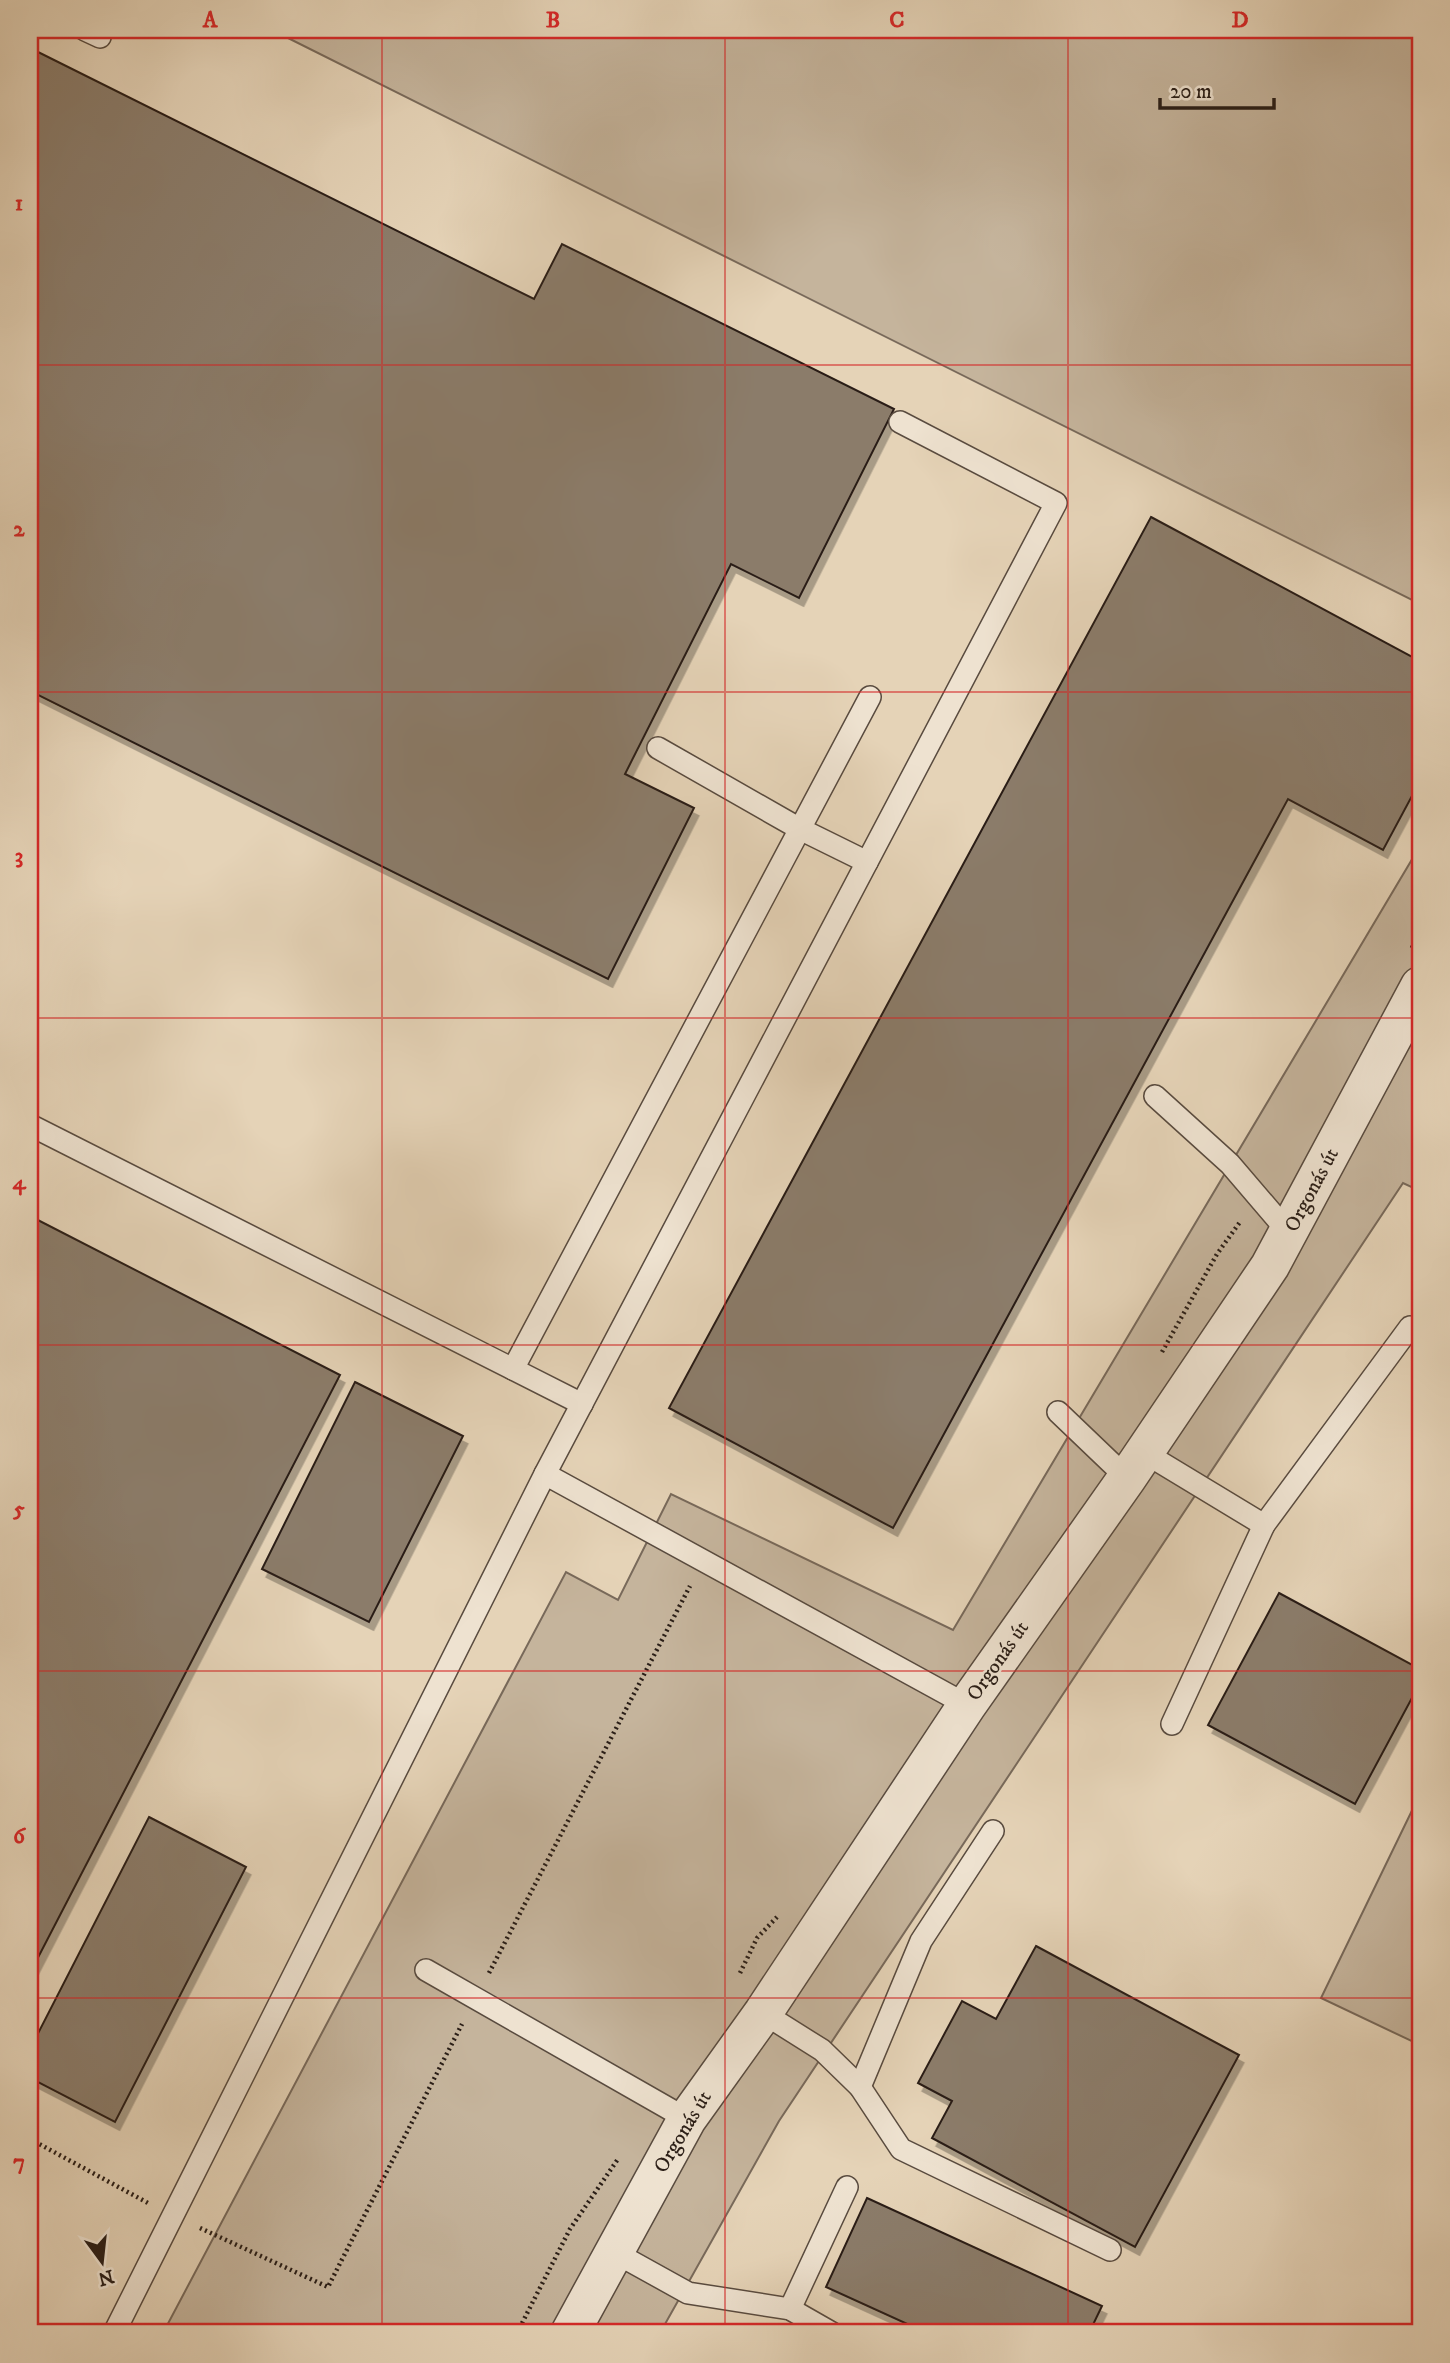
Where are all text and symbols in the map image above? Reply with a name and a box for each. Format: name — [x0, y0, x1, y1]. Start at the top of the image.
text: A — [202, 6, 219, 35]
text: B — [546, 6, 560, 35]
text: C — [889, 6, 905, 35]
text: D — [1231, 6, 1249, 35]
scale bar — [1160, 66, 1273, 110]
text: 20 m — [1170, 79, 1212, 105]
text: 1 — [15, 189, 23, 218]
text: 2 — [13, 515, 25, 544]
text: 3 — [15, 842, 23, 871]
street label: Orgonás út — [1279, 1143, 1345, 1236]
text: 4 — [12, 1168, 27, 1197]
text: 5 — [12, 1495, 25, 1524]
street label: Orgonás út — [961, 1616, 1035, 1706]
text: 6 — [13, 1822, 27, 1851]
street label: Orgonás út — [648, 2086, 718, 2178]
text: 7 — [13, 2148, 25, 2177]
north arrow — [66, 2226, 136, 2296]
text: N — [95, 2264, 117, 2290]

